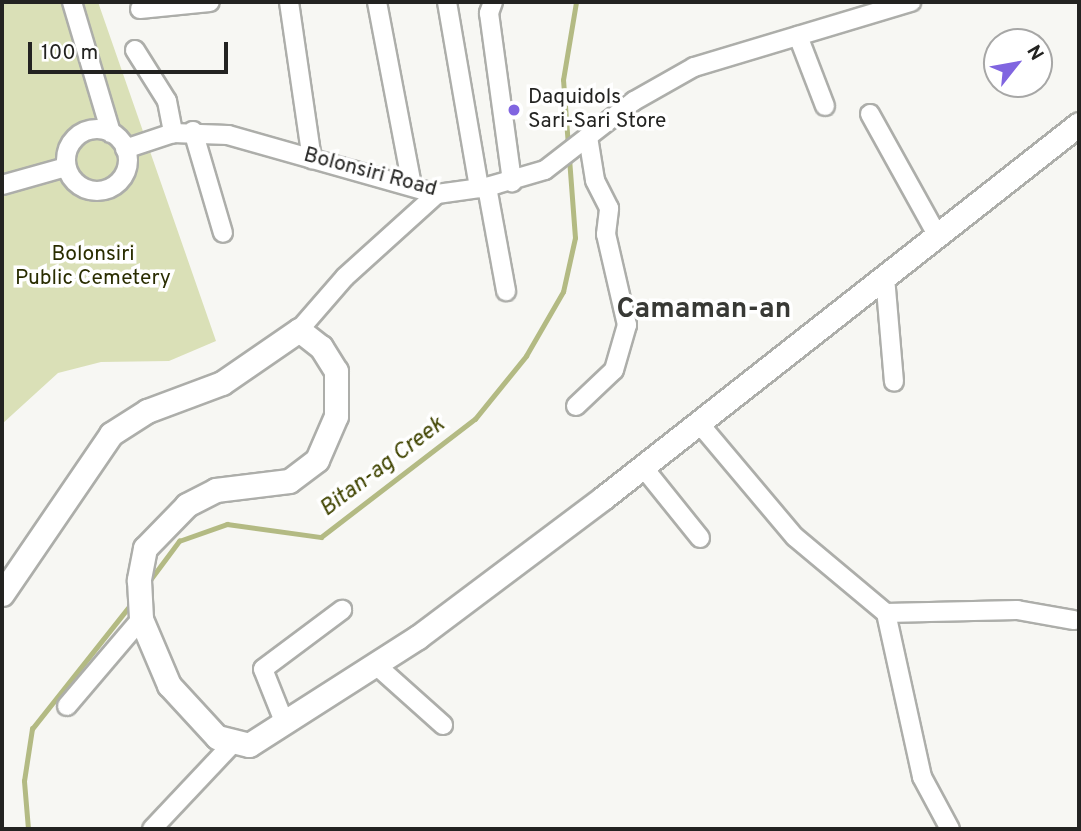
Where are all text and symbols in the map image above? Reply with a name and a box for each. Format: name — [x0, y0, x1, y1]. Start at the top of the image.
scale bar — [32, 28, 231, 72]
north arrow — [983, 28, 1053, 98]
text: 100 m — [41, 40, 98, 67]
text: N — [1020, 41, 1048, 65]
place label: Daquidols Sari-Sari Store — [528, 85, 666, 135]
marker: Daquidols Sari-Sari Store — [506, 102, 522, 118]
street label: Bolonsiri Road — [301, 143, 439, 203]
park label: Bolonsiri Public Cemetery — [15, 242, 171, 292]
district label: Camaman-an — [617, 293, 791, 327]
water label: Bitan-ag Creek — [315, 412, 451, 524]

